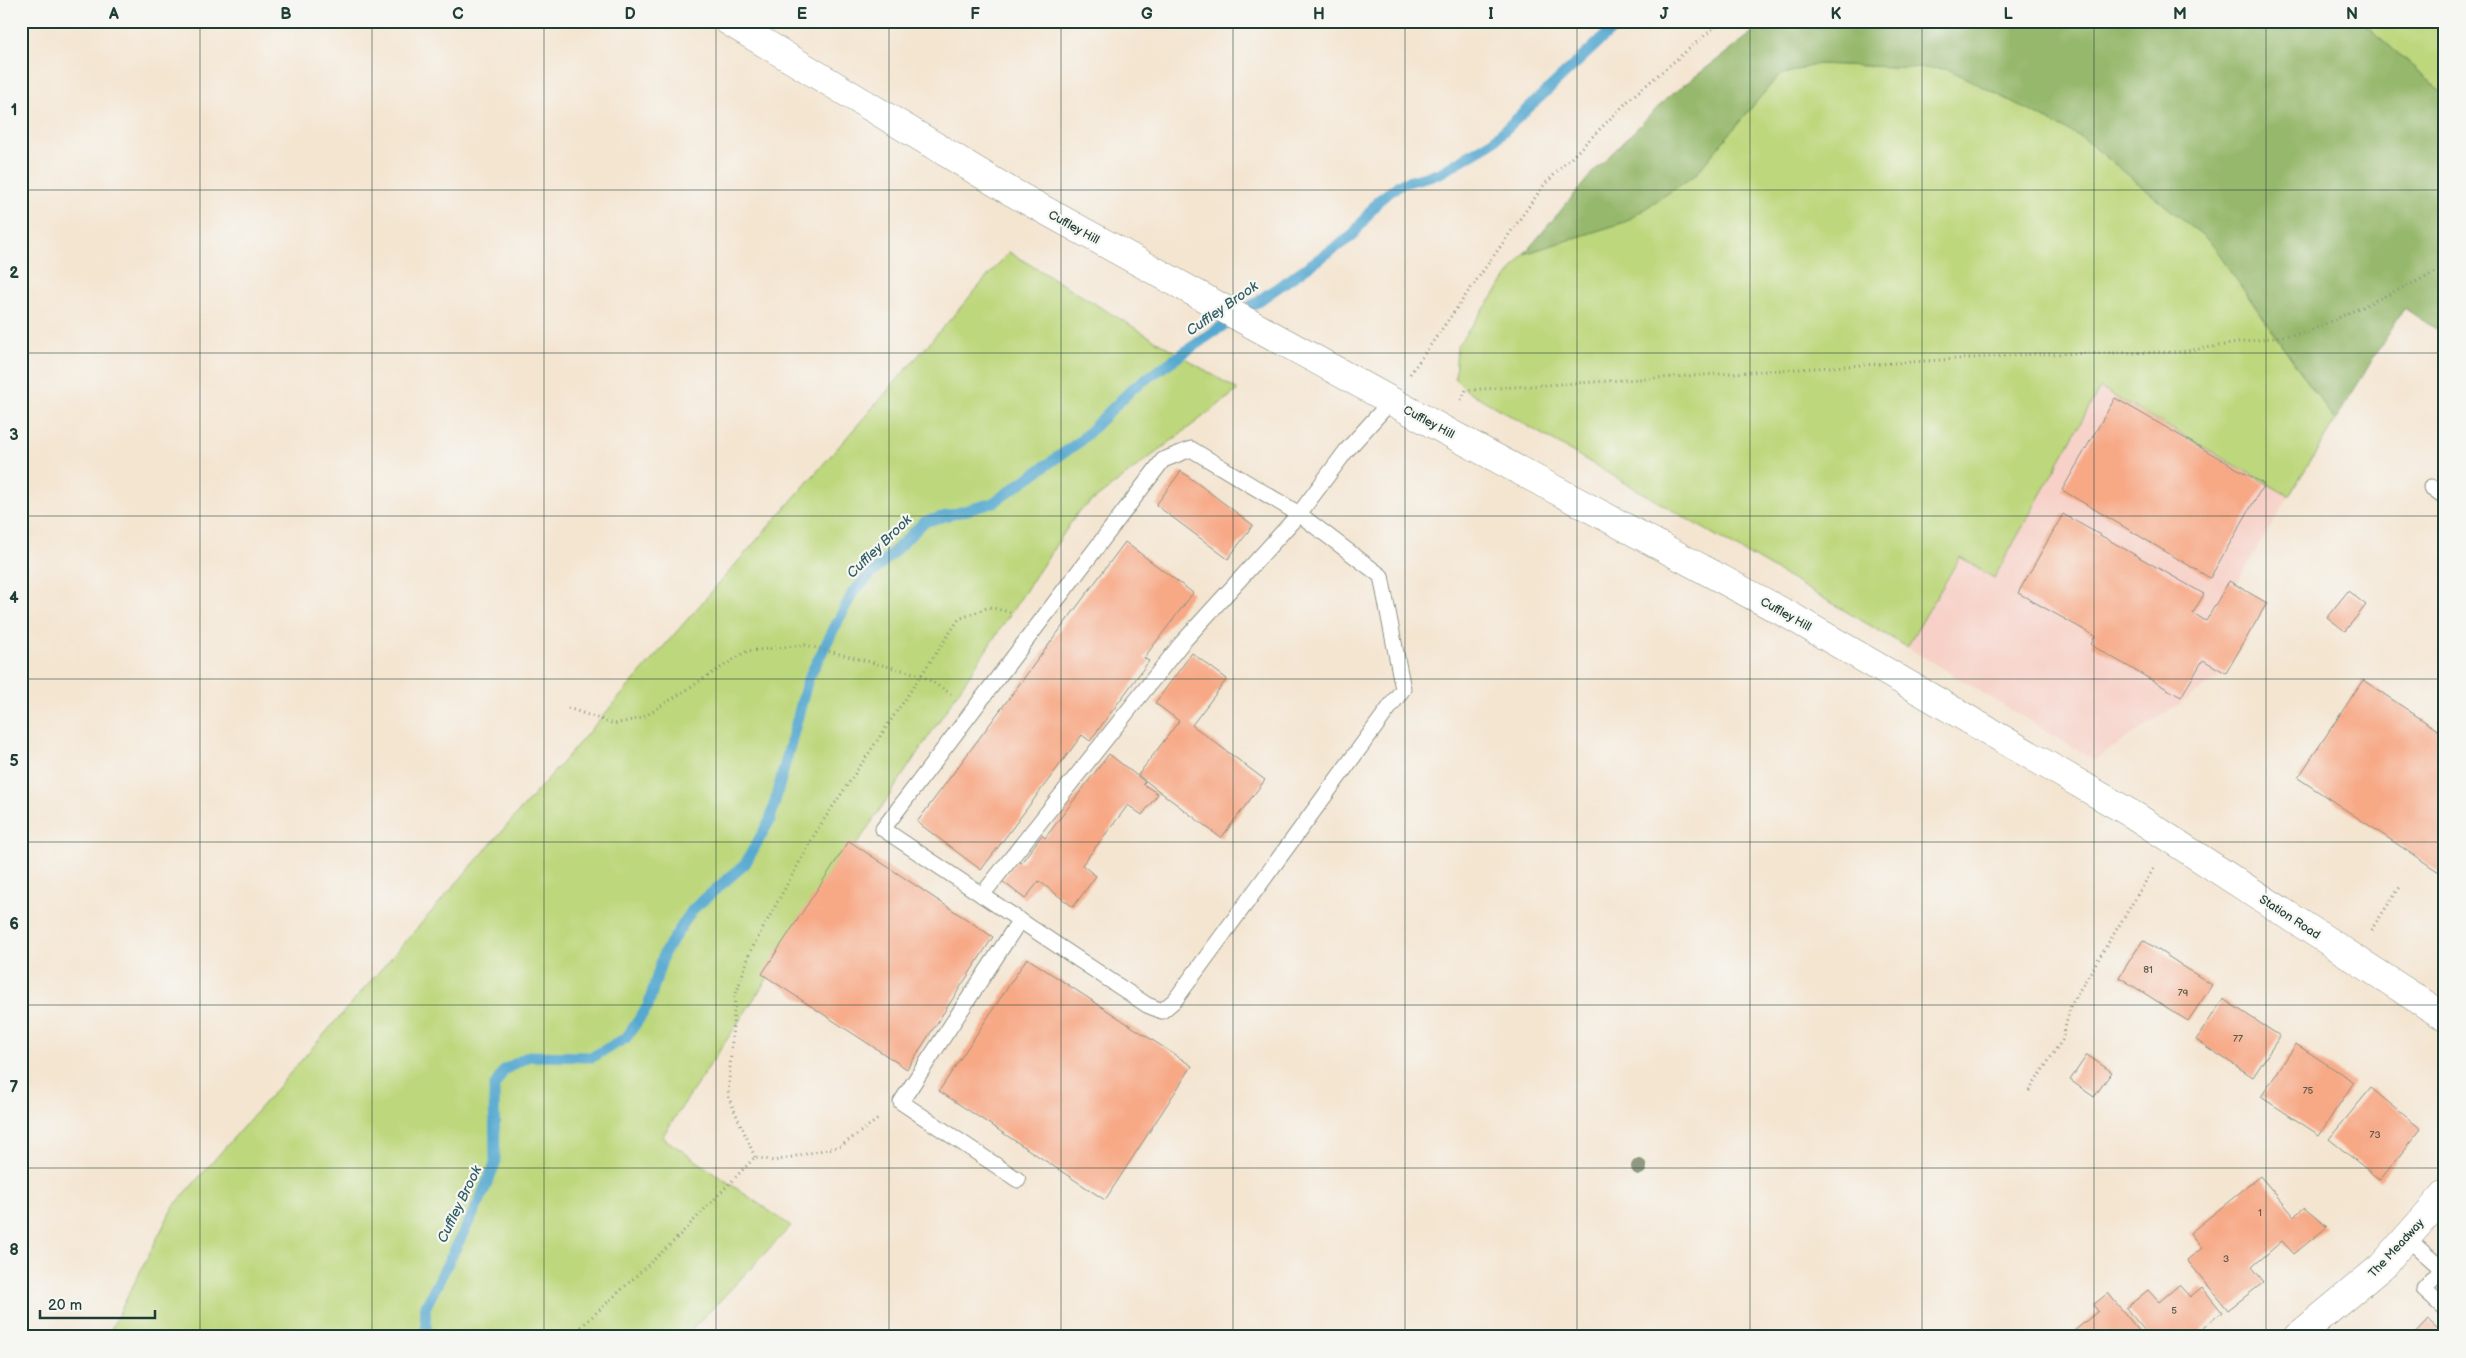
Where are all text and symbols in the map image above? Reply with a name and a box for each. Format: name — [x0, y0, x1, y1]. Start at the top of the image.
text: A — [108, 5, 119, 24]
text: B — [280, 5, 292, 24]
text: C — [452, 5, 464, 24]
text: D — [624, 5, 636, 24]
text: E — [797, 5, 807, 24]
text: F — [970, 5, 980, 24]
text: G — [1141, 5, 1153, 24]
text: H — [1313, 5, 1325, 24]
text: I — [1488, 5, 1494, 24]
text: J — [1660, 5, 1669, 24]
text: K — [1831, 5, 1842, 24]
text: L — [2003, 5, 2013, 24]
text: M — [2173, 5, 2187, 24]
text: N — [2346, 5, 2358, 24]
text: 1 — [11, 101, 17, 120]
street label: Cuffley Hill — [1046, 207, 1102, 248]
text: 2 — [9, 264, 19, 283]
water label: Cuffley Brook — [1183, 277, 1262, 339]
street label: Cuffley Hill — [1400, 403, 1457, 442]
text: 3 — [9, 426, 19, 445]
water label: Cuffley Brook — [843, 510, 916, 582]
text: 4 — [9, 589, 19, 608]
street label: Cuffley Hill — [1758, 594, 1814, 635]
text: 5 — [9, 752, 19, 771]
street label: Station Road — [2256, 892, 2323, 943]
text: 6 — [9, 915, 19, 934]
house number: 81 — [2143, 964, 2153, 976]
house number: 79 — [2178, 987, 2189, 999]
house number: 77 — [2233, 1033, 2243, 1045]
text: 7 — [10, 1078, 19, 1097]
house number: 75 — [2303, 1085, 2314, 1097]
house number: 73 — [2369, 1129, 2381, 1141]
water label: Cuffley Brook — [433, 1162, 486, 1246]
house number: 1 — [2258, 1207, 2262, 1219]
street label: The Meadway — [2365, 1215, 2428, 1281]
text: 8 — [9, 1241, 19, 1260]
house number: 3 — [2223, 1253, 2229, 1265]
scale bar — [40, 1288, 155, 1320]
text: 20 m — [48, 1296, 82, 1315]
house number: 5 — [2171, 1305, 2177, 1317]

